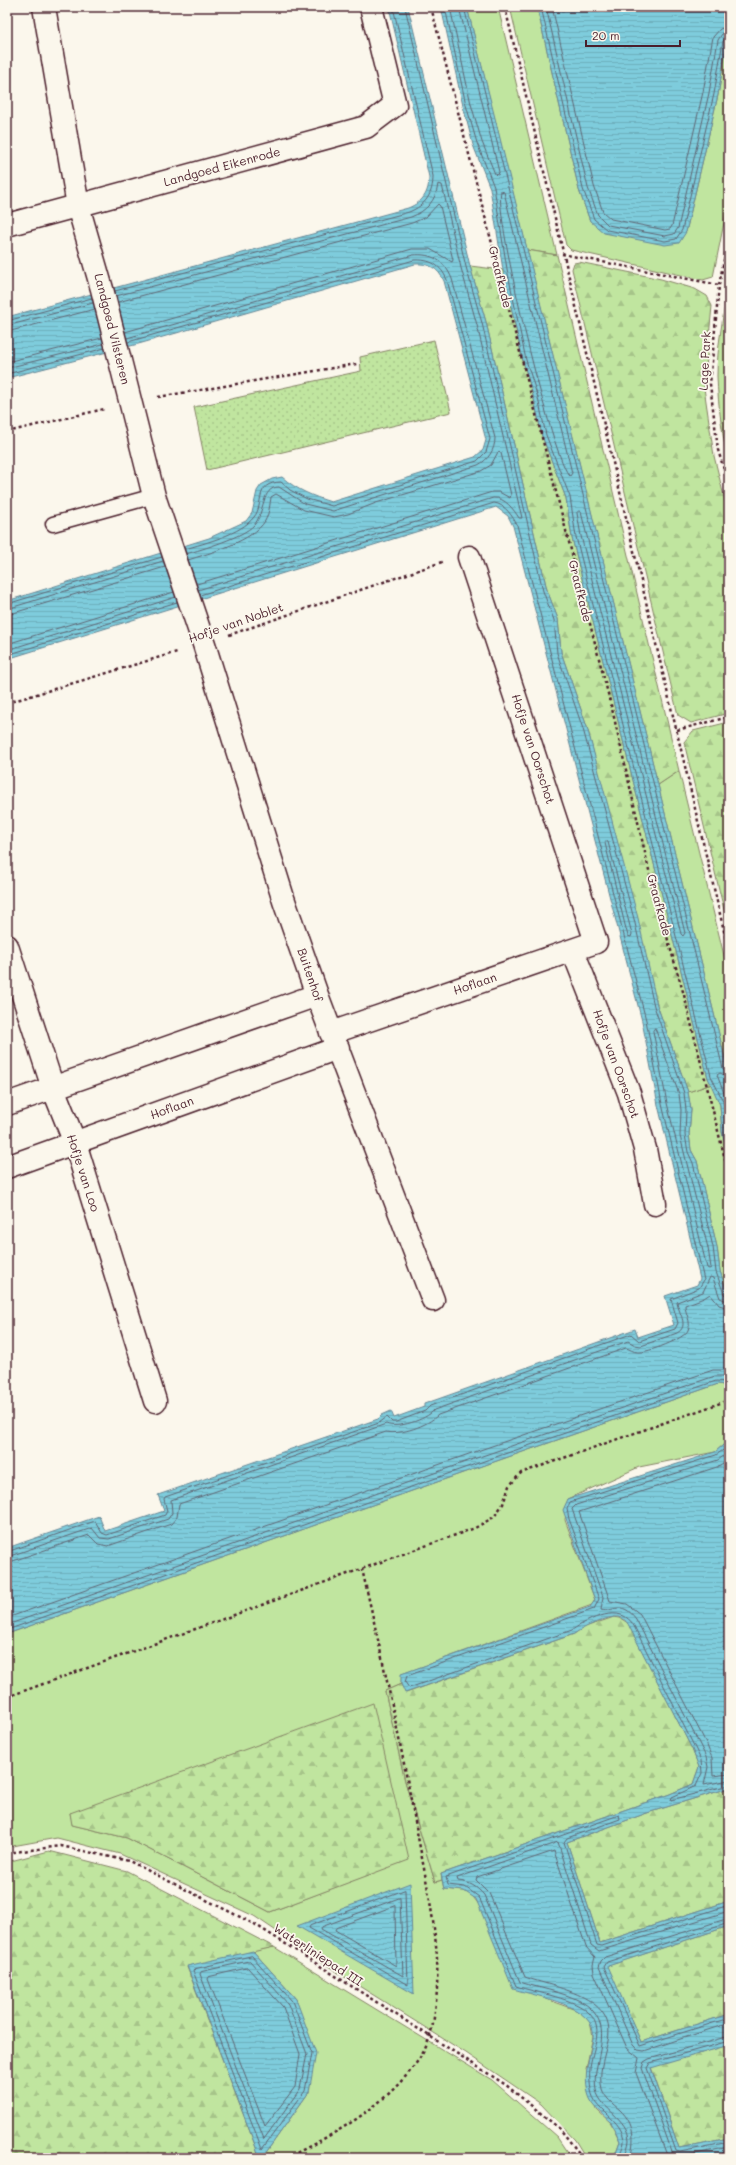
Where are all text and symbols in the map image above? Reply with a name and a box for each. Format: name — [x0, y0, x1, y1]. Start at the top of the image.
scale bar — [586, 22, 680, 48]
text: 20 m — [592, 27, 620, 43]
street label: Landgoed Eikenrode — [162, 143, 282, 189]
street label: Graafkade — [486, 244, 516, 309]
street label: Landgoed Vilsteren — [91, 271, 135, 386]
street label: Lage Park — [694, 331, 714, 391]
street label: Graafkade — [566, 558, 596, 623]
street label: Hofje van Noblet — [186, 598, 285, 646]
street label: Hofje van Oorschot — [509, 692, 559, 806]
street label: Graafkade — [644, 872, 676, 937]
street label: Buitenhof — [294, 946, 328, 1004]
street label: Hoflaan — [451, 968, 499, 998]
street label: Hofje van Oorschot — [590, 1007, 644, 1120]
street label: Hoflaan — [148, 1092, 196, 1122]
street label: Hofje van Loo — [64, 1132, 104, 1213]
street label: Waterliniepad III — [271, 1919, 366, 1989]

